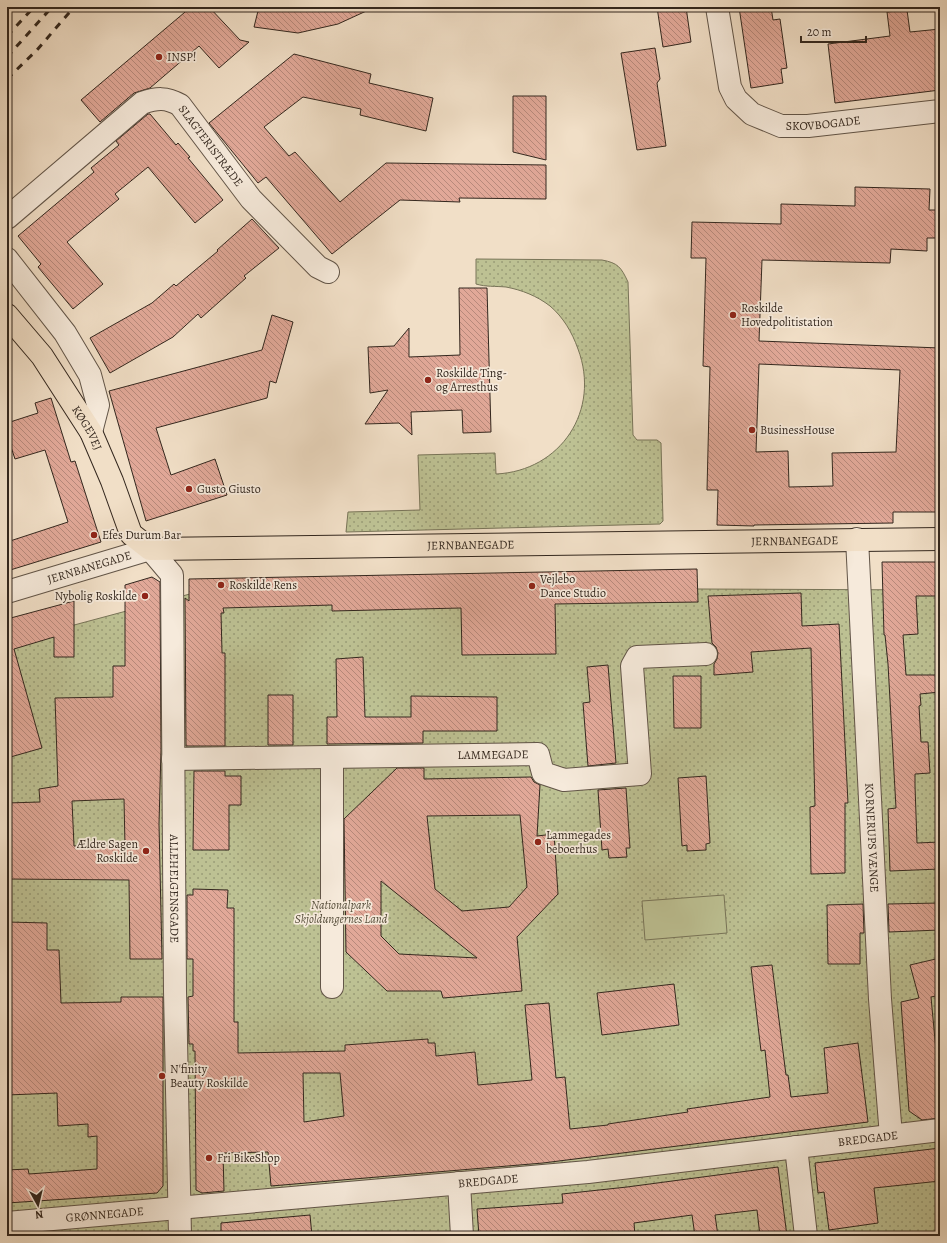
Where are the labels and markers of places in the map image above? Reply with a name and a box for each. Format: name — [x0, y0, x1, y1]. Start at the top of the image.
place label: INSP! — [167, 49, 196, 65]
marker: INSP! — [154, 52, 164, 62]
place label: Roskilde Hovedpolitistation — [741, 300, 833, 330]
marker: Roskilde Hovedpolitistation — [728, 310, 738, 320]
place label: Roskilde Ting- og Arresthus — [436, 365, 507, 395]
marker: Roskilde Ting- og Arresthus — [423, 375, 433, 385]
place label: BusinessHouse — [760, 422, 835, 438]
marker: BusinessHouse — [747, 425, 757, 435]
place label: Gusto Giusto — [197, 481, 261, 497]
marker: Gusto Giusto — [184, 484, 194, 494]
place label: Efes Durum Bar — [102, 527, 181, 543]
marker: Efes Durum Bar — [89, 530, 99, 540]
place label: Vejlebo Dance Studio — [539, 571, 606, 601]
place label: Roskilde Rens — [229, 577, 297, 593]
marker: Roskilde Rens — [216, 580, 226, 590]
marker: Vejlebo Dance Studio — [527, 581, 537, 591]
place label: Nybolig Roskilde — [55, 588, 137, 604]
marker: Nybolig Roskilde — [140, 591, 150, 601]
place label: Lammegades beboerhus — [546, 827, 611, 857]
place label: Ældre Sagen Roskilde — [76, 836, 138, 866]
marker: Lammegades beboerhus — [533, 837, 543, 847]
marker: Ældre Sagen Roskilde — [141, 846, 151, 856]
place label: N'finity Beauty Roskilde — [170, 1061, 248, 1091]
marker: N'finity Beauty Roskilde — [157, 1071, 167, 1081]
place label: Fri BikeShop — [217, 1150, 280, 1166]
marker: Fri BikeShop — [204, 1153, 214, 1163]

